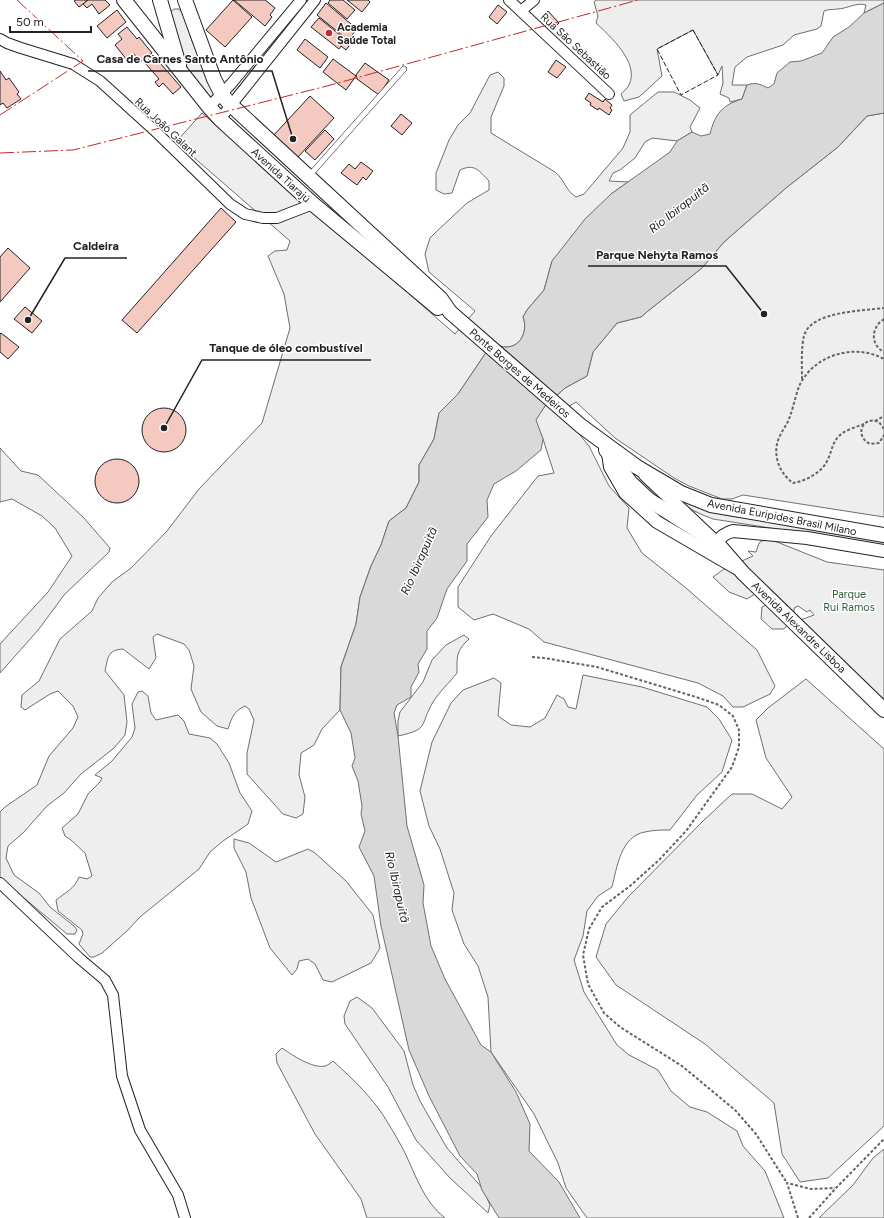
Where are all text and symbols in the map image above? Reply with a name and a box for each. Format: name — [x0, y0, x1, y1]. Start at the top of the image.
scale bar — [10, 8, 91, 34]
street label: Rua São Sebastião — [538, 10, 614, 82]
text: 50 m — [16, 15, 44, 29]
place label: Academia Saúde Total — [337, 21, 396, 47]
marker: Academia Saúde Total — [324, 28, 334, 38]
callout: Casa de Carnes Santo Antônio — [88, 47, 272, 71]
text: Casa de Carnes Santo Antônio — [96, 52, 264, 66]
street label: Rua João Galant — [132, 95, 199, 160]
street label: Avenida Tiarajú — [248, 145, 313, 205]
water label: Rio Ibirapuitã — [646, 180, 712, 236]
callout: Caldeira — [65, 234, 127, 258]
text: Caldeira — [73, 239, 119, 253]
callout: Parque Nehyta Ramos — [588, 242, 726, 266]
text: Parque Nehyta Ramos — [596, 248, 718, 262]
street label: Ponte Borges de Medeiros — [467, 326, 573, 421]
callout: Tanque de óleo combustível — [202, 336, 371, 360]
text: Tanque de óleo combustível — [209, 341, 363, 355]
street label: Avenida Euripides Brasil Milano — [706, 497, 858, 538]
water label: Rio Ibirapuitã — [398, 525, 440, 597]
street label: Avenida Alexandre Lisboa — [749, 579, 848, 676]
park label: Parque Rui Ramos — [823, 588, 875, 614]
water label: Rio Ibirapuitã — [382, 850, 412, 924]

